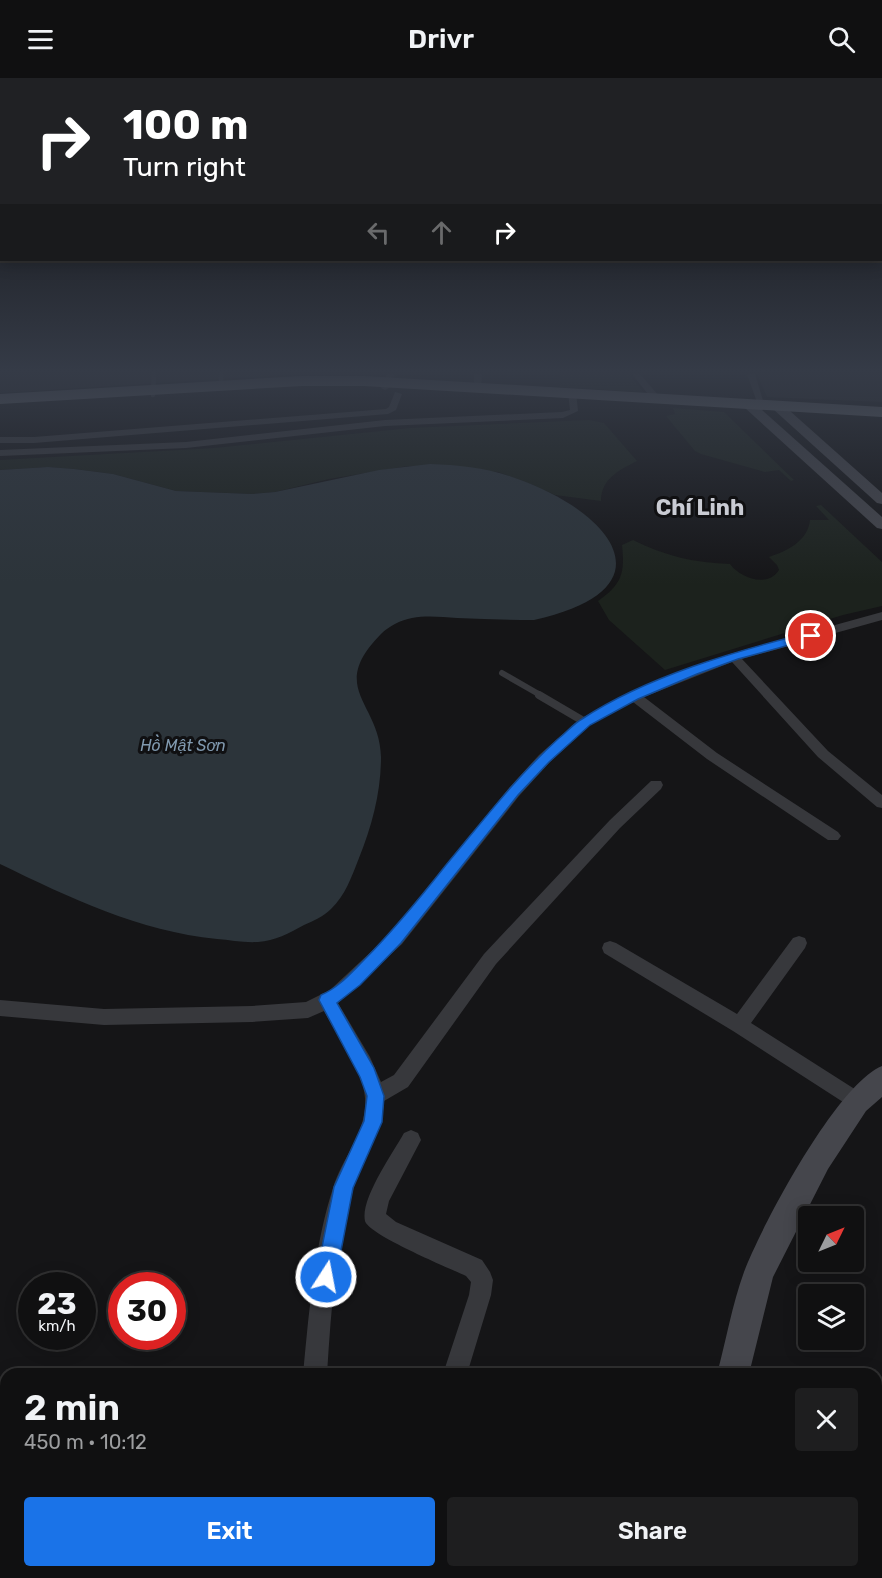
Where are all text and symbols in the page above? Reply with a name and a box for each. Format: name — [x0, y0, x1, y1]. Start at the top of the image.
icon: menu — [24, 23, 57, 56]
text: Drivr — [408, 23, 474, 55]
icon: search — [825, 23, 858, 56]
text: 100 m — [123, 100, 248, 150]
icon: right — [24, 102, 102, 180]
text: Turn right — [123, 151, 246, 183]
icon: left — [362, 216, 395, 249]
icon: ahead — [425, 216, 458, 249]
icon: right — [488, 216, 521, 249]
district label: Chí Linh — [656, 494, 744, 521]
pin — [785, 610, 836, 661]
icon: arrive — [794, 619, 827, 652]
water label: Hồ Mật Sơn — [140, 734, 226, 755]
north arrow — [798, 1206, 864, 1272]
map controls — [798, 1206, 864, 1350]
position arrow — [294, 1245, 358, 1309]
speed limit sign: 30 — [108, 1272, 186, 1350]
button: layers — [798, 1284, 864, 1350]
text: 23 — [37, 1286, 77, 1322]
text: km/h — [38, 1317, 76, 1335]
text: 2 min — [24, 1386, 120, 1429]
button: close — [795, 1388, 858, 1451]
text: 450 m · 10:12 — [24, 1430, 147, 1454]
button: Exit — [24, 1497, 435, 1566]
button: Share — [447, 1497, 858, 1566]

